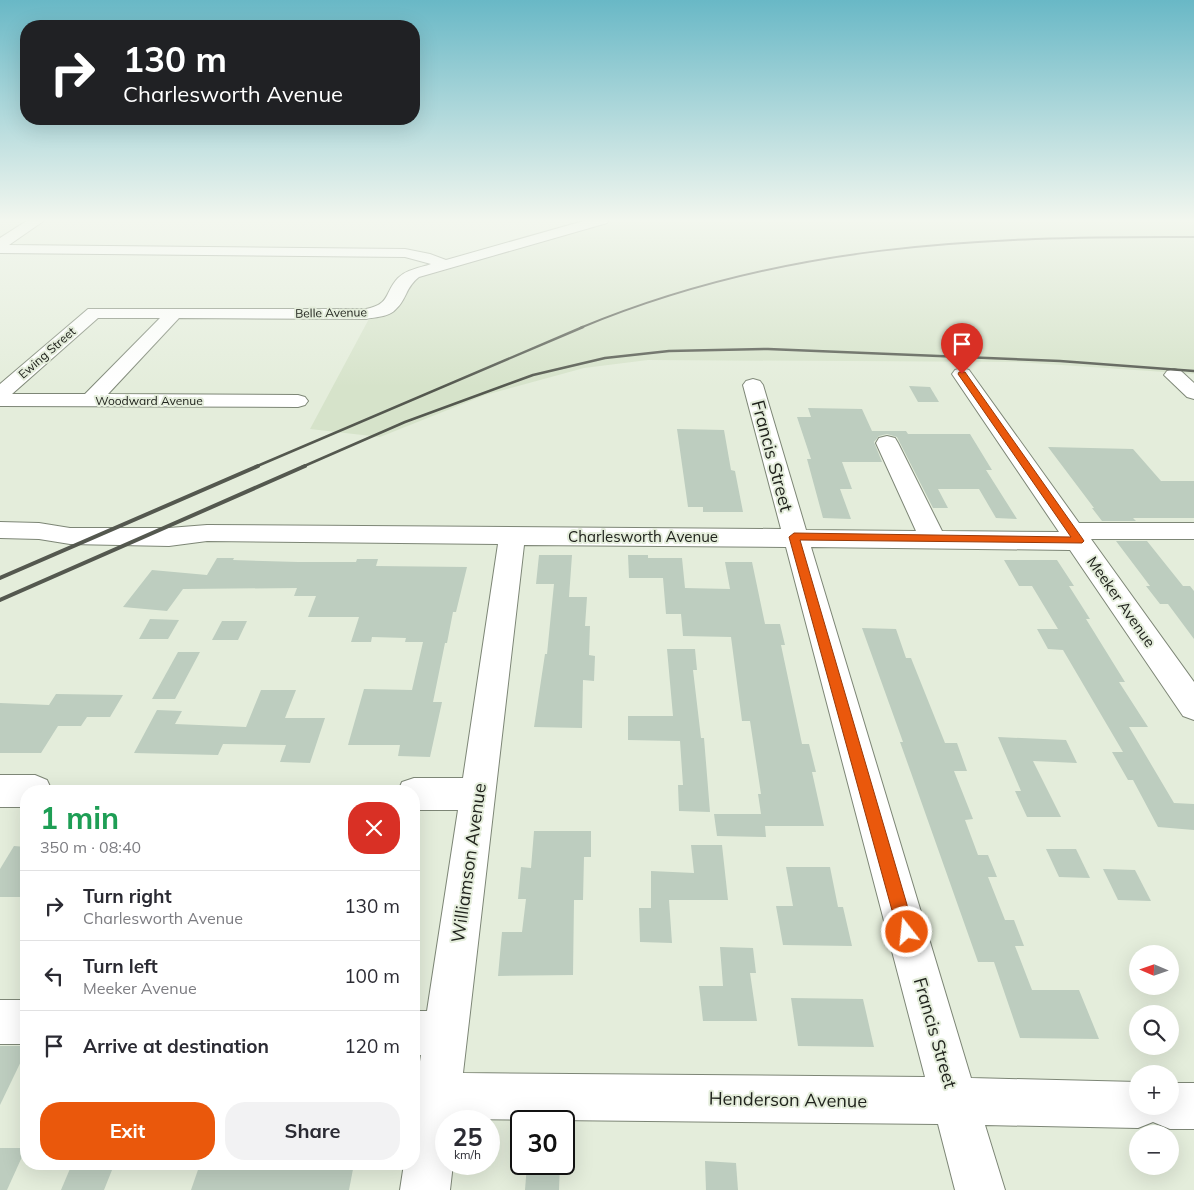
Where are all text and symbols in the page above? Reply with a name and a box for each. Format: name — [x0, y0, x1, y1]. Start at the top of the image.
text: 130 m — [123, 37, 227, 81]
icon: right — [40, 40, 105, 105]
text: Charlesworth Avenue — [123, 80, 343, 108]
street label: Belle Avenue — [295, 304, 367, 321]
pin — [941, 323, 983, 374]
street label: Ewing Street — [15, 324, 78, 382]
icon: arrive — [948, 330, 976, 358]
street label: Woodward Avenue — [95, 393, 203, 408]
street label: Francis Street — [747, 398, 798, 514]
street label: Charlesworth Avenue — [568, 527, 718, 546]
street label: Meeker Avenue — [1083, 553, 1160, 651]
street label: Williamson Avenue — [446, 782, 491, 944]
text: 1 min — [40, 799, 119, 837]
button: close — [348, 802, 400, 854]
text: 350 m · 08:40 — [40, 837, 141, 857]
text: Turn right — [83, 884, 172, 908]
icon: right — [40, 892, 68, 920]
text: 130 m — [344, 894, 400, 918]
position arrow — [880, 905, 932, 957]
text: Charlesworth Avenue — [83, 908, 243, 928]
north arrow — [1129, 945, 1179, 995]
map controls — [1129, 945, 1179, 1175]
text: Turn left — [83, 954, 158, 978]
icon: left — [40, 962, 68, 990]
text: 100 m — [344, 964, 400, 988]
street label: Francis Street — [909, 975, 962, 1091]
text: Meeker Avenue — [83, 978, 197, 998]
button: search — [1129, 1005, 1179, 1055]
icon: arrive — [40, 1032, 68, 1060]
text: Arrive at destination — [83, 1034, 269, 1058]
text: 120 m — [344, 1034, 400, 1058]
button: + — [1129, 1065, 1179, 1115]
street label: Henderson Avenue — [709, 1087, 867, 1112]
button: Exit — [40, 1102, 215, 1160]
button: Share — [225, 1102, 400, 1160]
speed limit sign: 30 — [510, 1110, 575, 1175]
text: 25 — [452, 1121, 483, 1152]
button: − — [1129, 1125, 1179, 1175]
text: km/h — [454, 1147, 481, 1162]

